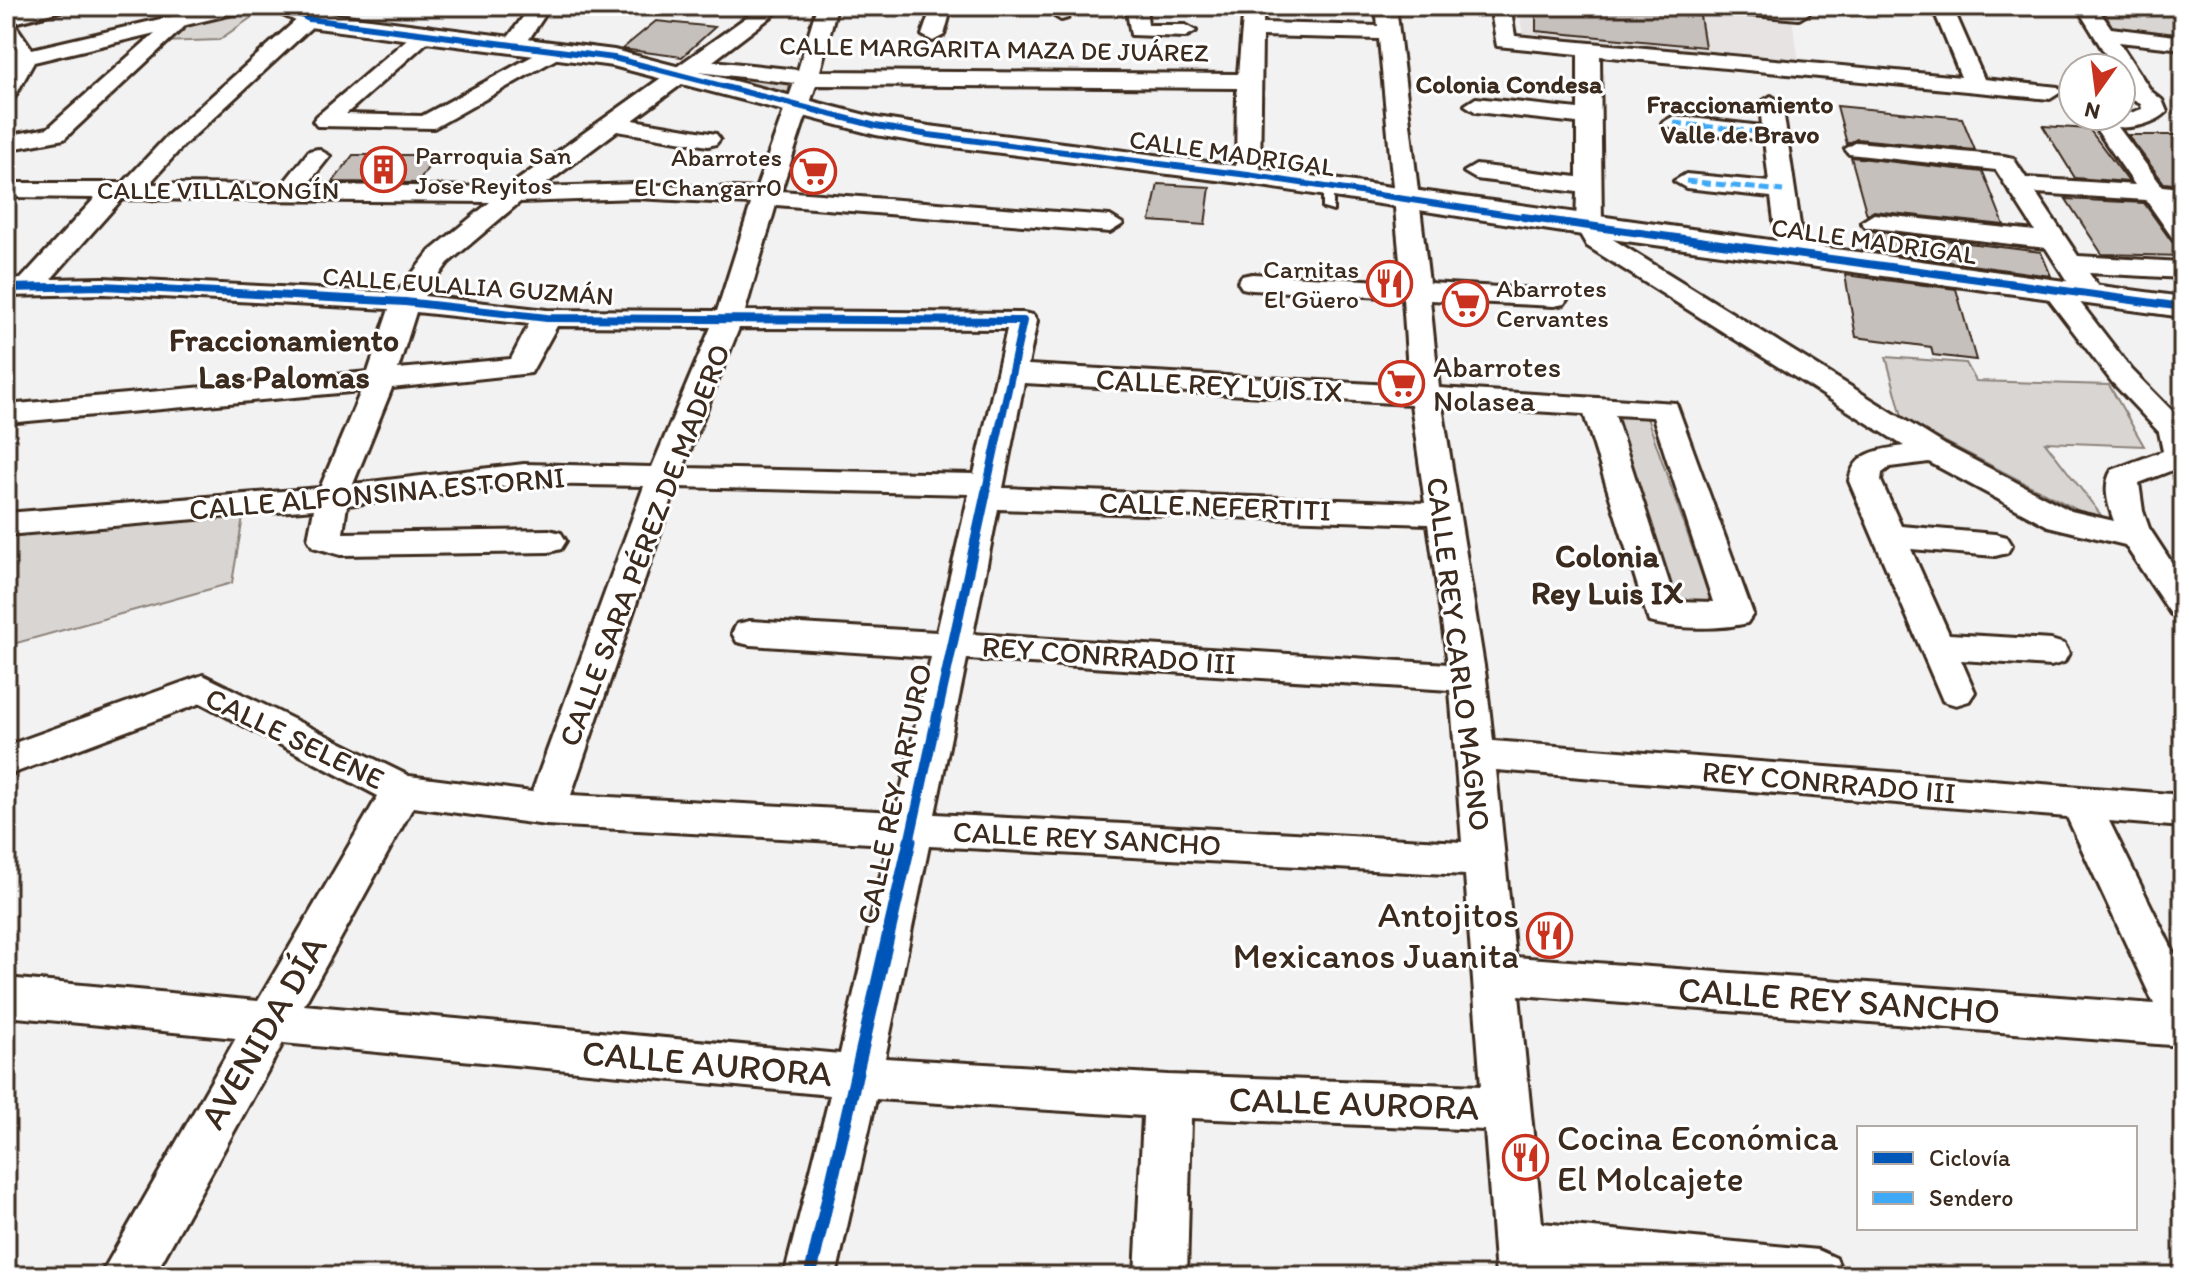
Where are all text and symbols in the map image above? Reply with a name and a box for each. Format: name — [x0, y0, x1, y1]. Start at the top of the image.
street label: CALLE MARGARITA MAZA DE JUÁREZ — [779, 29, 1209, 69]
north arrow — [2057, 52, 2137, 132]
district label: Colonia Condesa — [1415, 68, 1603, 100]
district label: Fraccionamiento Valle de Bravo — [1646, 88, 1834, 150]
text: N — [2082, 96, 2103, 126]
street label: CALLE MADRIGAL — [1127, 123, 1337, 183]
place label: Parroquia San Jose Reyitos — [415, 139, 572, 201]
place label: Abarrotes El Changarr0 — [634, 141, 782, 203]
building icon: Parroquia San Jose Reyitos — [360, 146, 408, 194]
supermarket icon: Abarrotes El Changarr0 — [789, 148, 837, 196]
street label: CALLE VILLALONGÍN — [97, 174, 339, 206]
street label: CALLE MADRIGAL — [1769, 211, 1979, 271]
place label: Carnitas El Güero — [1263, 253, 1359, 315]
street label: CALLE EULALIA GUZMÁN — [321, 260, 615, 312]
restaurant icon: Carnitas El Güero — [1366, 260, 1414, 308]
place label: Abarrotes Cervantes — [1496, 272, 1609, 334]
supermarket icon: Abarrotes Cervantes — [1441, 279, 1489, 327]
district label: Fraccionamiento Las Palomas — [169, 321, 399, 396]
street label: CALLE SARA PÉREZ DE MADERO — [550, 339, 738, 751]
place label: Abarrotes Nolasea — [1433, 348, 1561, 419]
supermarket icon: Abarrotes Nolasea — [1378, 359, 1426, 407]
street label: CALLE REY LUIS IX — [1095, 360, 1343, 410]
street label: CALLE ALFONSINA ESTORNI — [188, 458, 566, 528]
street label: CALLE REY CARLO MAGNO — [1419, 475, 1499, 833]
street label: CALLE NEFERTITI — [1098, 483, 1332, 529]
district label: Colonia Rey Luis IX — [1531, 537, 1684, 612]
street label: REY CONRRADO III — [981, 628, 1237, 682]
street label: CALLE REY ARTURO — [848, 660, 940, 928]
street label: CALLE SELENE — [199, 679, 391, 797]
street label: REY CONRRADO III — [1701, 752, 1957, 812]
street label: CALLE REY SANCHO — [952, 812, 1222, 864]
place label: Antojitos Mexicanos Juanita — [1233, 893, 1519, 977]
restaurant icon: Antojitos Mexicanos Juanita — [1526, 911, 1574, 959]
street label: AVENIDA DÍA — [190, 928, 336, 1136]
street label: CALLE REY SANCHO — [1677, 967, 2001, 1033]
street label: CALLE AURORA — [580, 1031, 834, 1095]
street label: CALLE AURORA — [1228, 1077, 1480, 1129]
place label: Cocina Económica El Molcajete — [1557, 1116, 1839, 1200]
legend — [1857, 1126, 2137, 1230]
restaurant icon: Cocina Económica El Molcajete — [1502, 1134, 1550, 1182]
text: Ciclovía — [1929, 1143, 2011, 1172]
text: Sendero — [1929, 1183, 2013, 1212]

